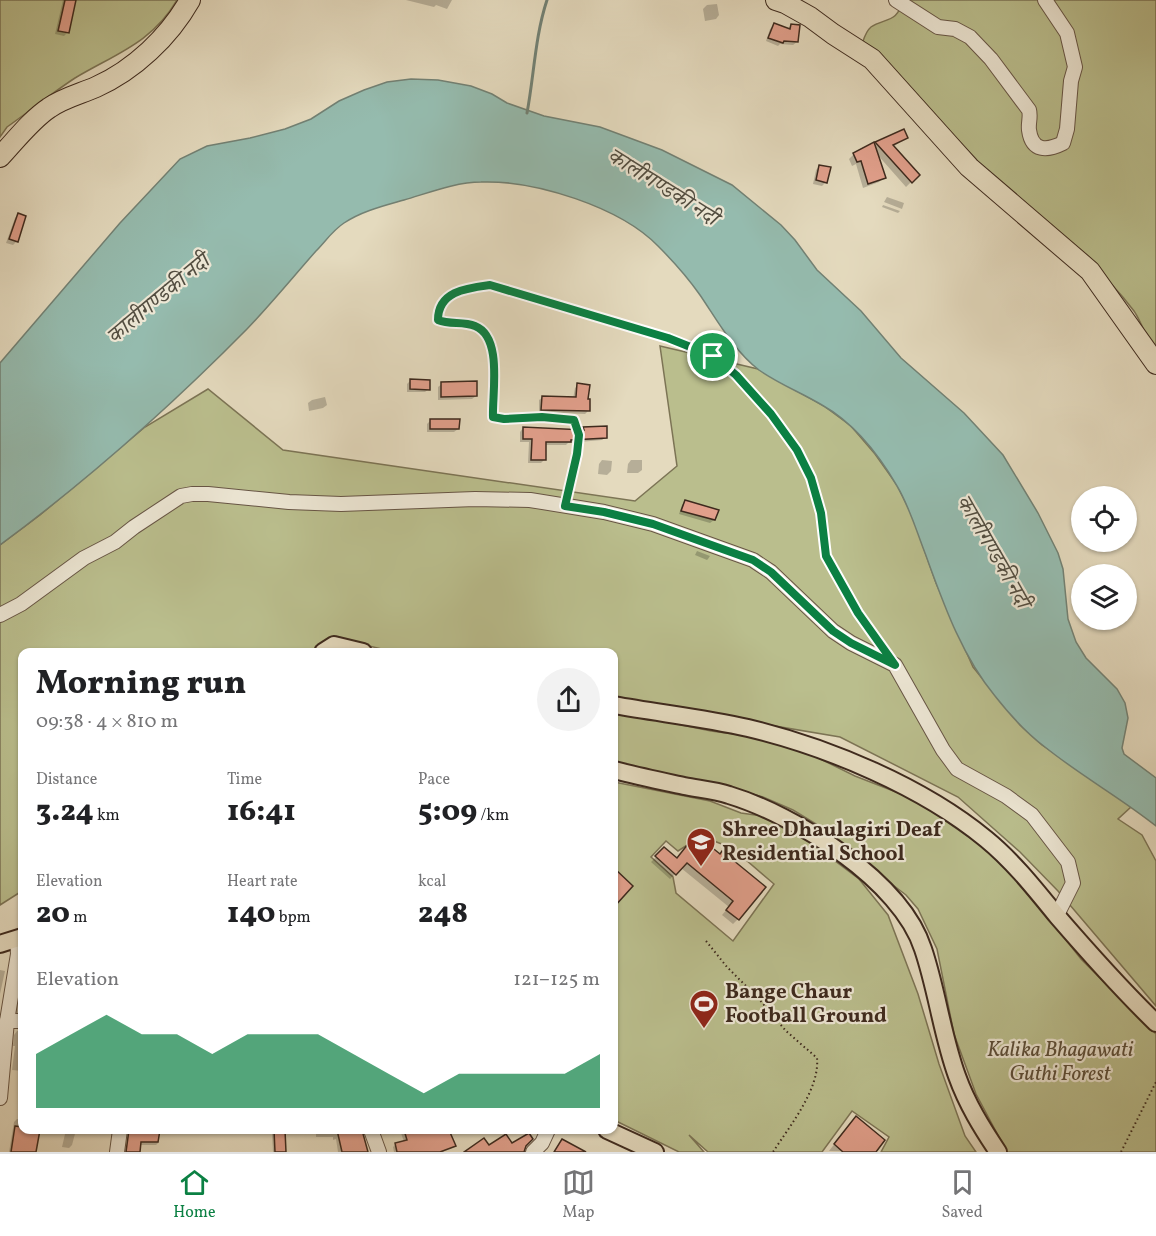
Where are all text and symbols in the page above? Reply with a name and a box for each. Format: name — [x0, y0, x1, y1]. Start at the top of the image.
water label: कालीगण्डकी नदी — [600, 142, 727, 237]
water label: कालीगण्डकी नदी — [101, 245, 221, 352]
pin — [687, 330, 738, 381]
icon: arrive — [696, 339, 729, 372]
map controls — [1071, 486, 1137, 630]
button: locate — [1071, 486, 1137, 552]
water label: कालीगण्डकी नदी — [947, 490, 1039, 618]
button: layers — [1071, 564, 1137, 630]
text: Morning run — [36, 662, 246, 708]
button: share — [537, 668, 600, 731]
text: 09:38 · 4 × 810 m — [36, 708, 178, 736]
text: Distance — [36, 769, 97, 791]
text: Time — [227, 769, 262, 791]
text: Pace — [418, 769, 450, 791]
text: 3.24 — [36, 791, 94, 833]
text: 16:41 — [227, 791, 296, 833]
text: 5:09 — [418, 791, 477, 833]
text: km — [94, 805, 120, 827]
text: /km — [477, 805, 509, 827]
place label: Shree Dhaulagiri Deaf Residential School — [722, 816, 943, 869]
school or university icon: Shree Dhaulagiri Deaf Residential School — [685, 826, 717, 868]
text: Elevation — [36, 871, 103, 893]
text: Heart rate — [227, 871, 298, 893]
text: kcal — [418, 871, 446, 893]
text: 20 — [36, 893, 70, 935]
text: 140 — [227, 893, 275, 935]
text: 248 — [418, 893, 468, 935]
text: m — [70, 907, 87, 929]
text: bpm — [275, 907, 311, 929]
text: Elevation — [36, 966, 119, 994]
text: 121–125 m — [513, 966, 600, 994]
place label: Bange Chaur Football Ground — [725, 978, 887, 1031]
sports icon: Bange Chaur Football Ground — [688, 988, 720, 1030]
park label: Kalika Bhagawati Guthi Forest — [987, 1036, 1134, 1089]
tab: Home — [173, 1166, 216, 1224]
tab: Map — [562, 1166, 595, 1224]
tab: Saved — [942, 1166, 983, 1224]

